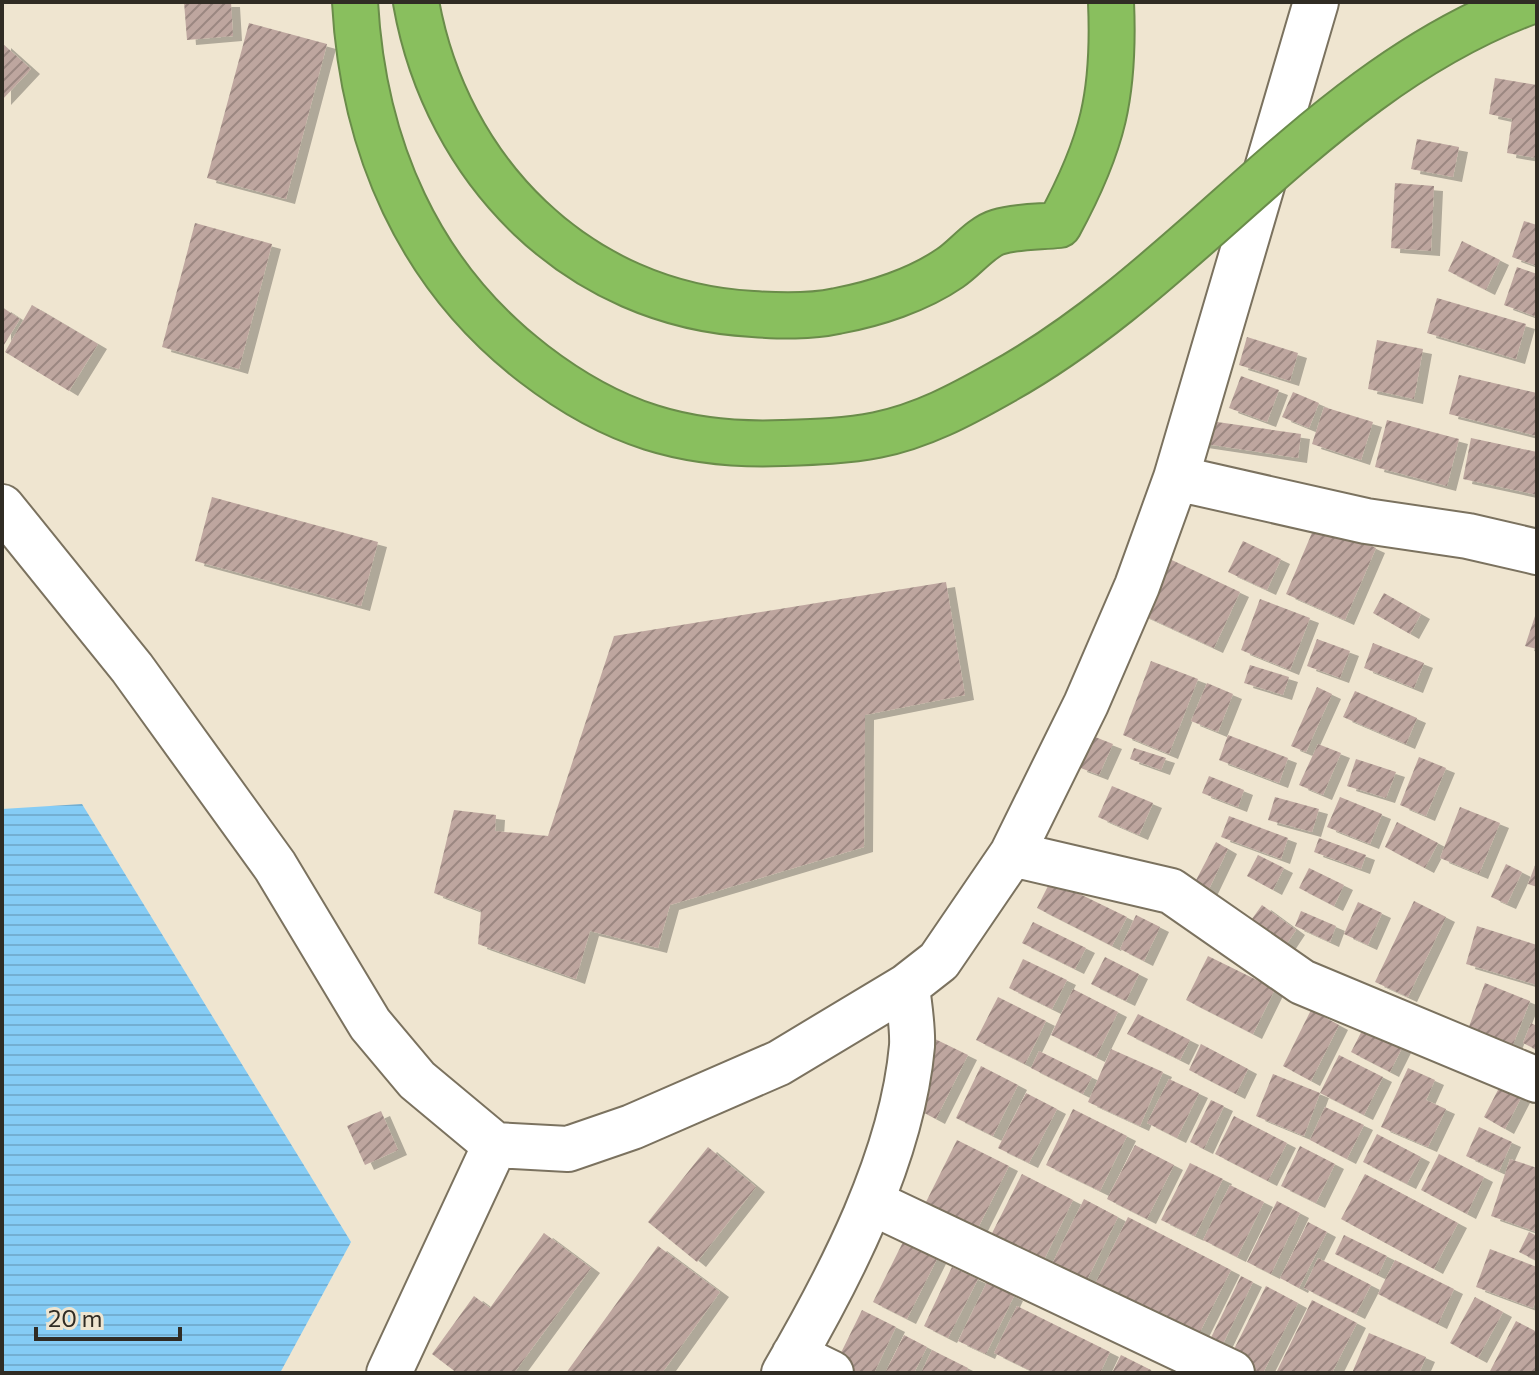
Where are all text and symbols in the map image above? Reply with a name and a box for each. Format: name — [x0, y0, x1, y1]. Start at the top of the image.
scale bar — [36, 1291, 180, 1341]
text: 20 m — [48, 1303, 102, 1332]

